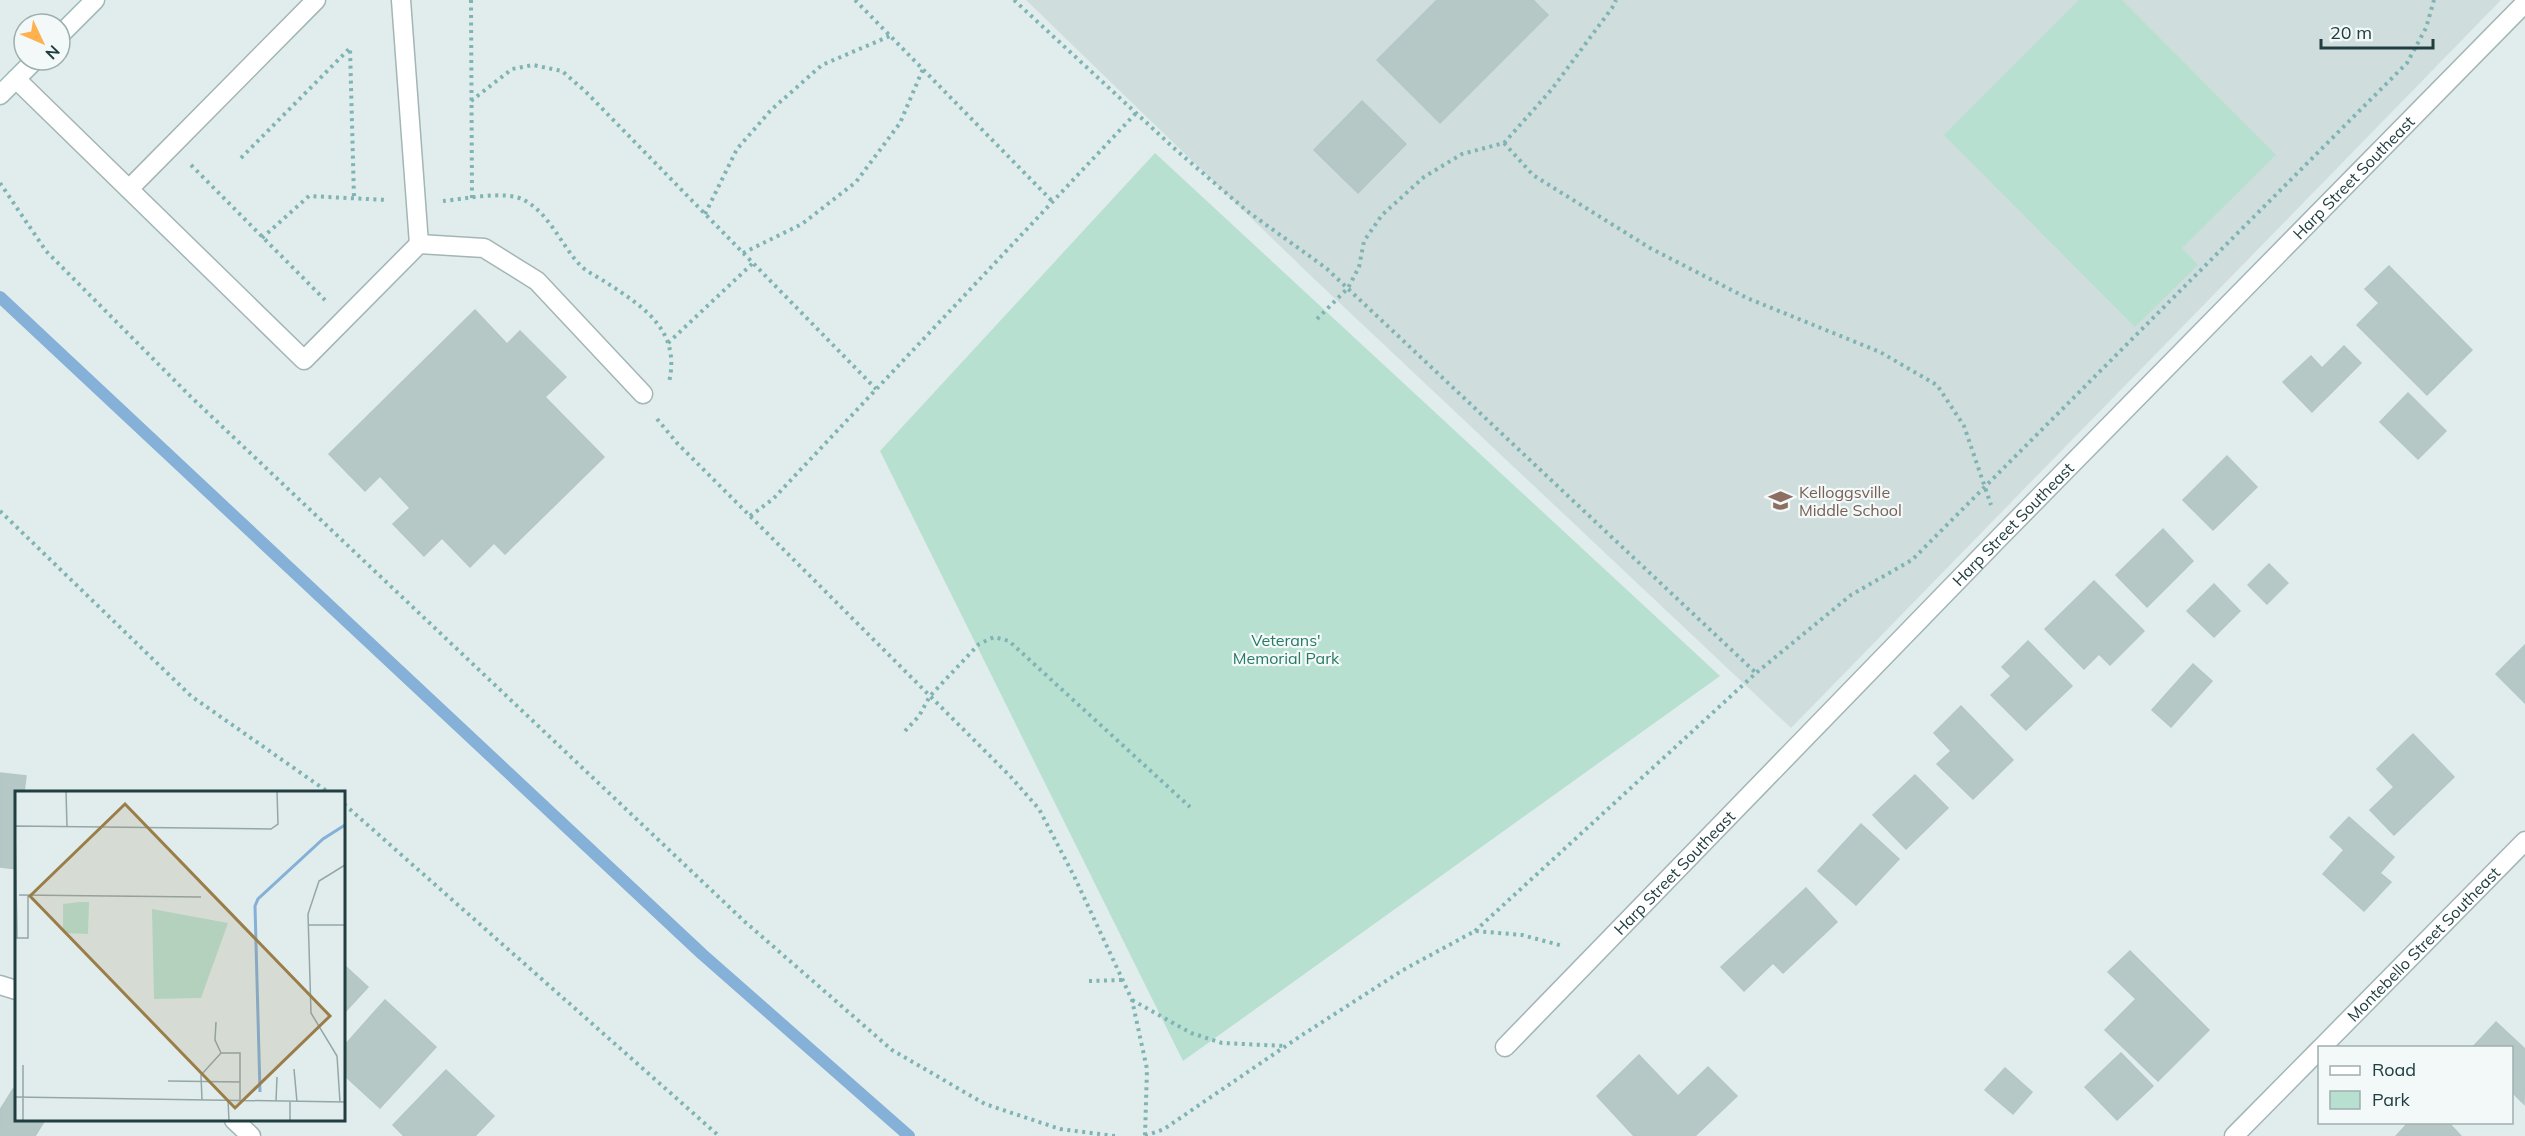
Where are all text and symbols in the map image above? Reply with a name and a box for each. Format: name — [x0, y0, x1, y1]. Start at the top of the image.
north arrow — [12, 12, 72, 72]
scale bar — [2321, 12, 2434, 50]
text: 20 m — [2330, 21, 2372, 44]
text: N — [41, 41, 64, 64]
street label: Harp Street Southeast — [2289, 111, 2419, 243]
street label: Harp Street Southeast — [1948, 458, 2078, 590]
place label: Kelloggsville Middle School — [1799, 482, 1902, 520]
school or university icon: Kelloggsville Middle School — [1768, 488, 1794, 514]
park label: Veterans' Memorial Park — [1233, 630, 1340, 668]
inset map — [15, 791, 345, 1121]
street label: Harp Street Southeast — [1610, 806, 1739, 939]
street label: Montebello Street Southeast — [2343, 862, 2504, 1026]
legend — [2318, 1046, 2513, 1124]
text: Road — [2372, 1058, 2416, 1081]
text: Park — [2372, 1088, 2411, 1111]

